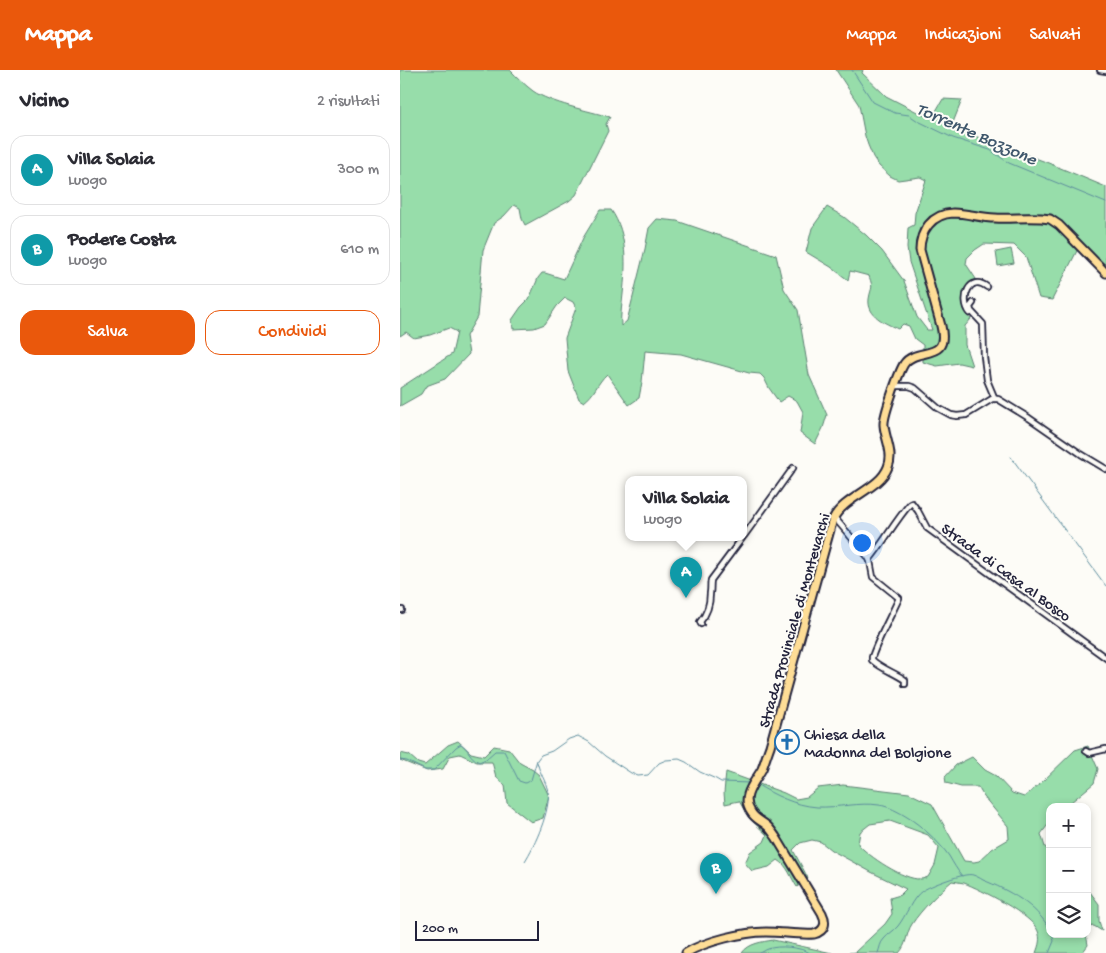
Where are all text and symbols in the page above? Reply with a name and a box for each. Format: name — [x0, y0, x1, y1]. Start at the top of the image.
text: Mappa — [25, 21, 92, 50]
text: Mappa — [846, 25, 896, 46]
text: Indicazioni — [924, 25, 1002, 46]
text: Salvati — [1030, 25, 1081, 46]
text: Vicino — [20, 90, 69, 115]
text: 2 risultati — [317, 93, 380, 112]
water label: Torrente Bozzone — [913, 99, 1040, 171]
text: Villa Solaia — [68, 149, 154, 172]
text: A — [32, 161, 42, 180]
text: 300 m — [337, 161, 379, 180]
text: Luogo — [68, 172, 107, 191]
text: Podere Costa — [68, 229, 176, 252]
text: B — [33, 241, 41, 260]
text: 610 m — [340, 241, 379, 260]
text: Luogo — [68, 252, 107, 271]
button: Salva — [20, 310, 195, 355]
button: Condividi — [205, 310, 380, 355]
popup — [625, 476, 747, 541]
text: Villa Solaia — [643, 488, 729, 511]
text: Luogo — [643, 511, 682, 530]
street label: Strada Provinciale di Montevarchi — [757, 511, 836, 730]
street label: Strada di Casa al Bosco — [936, 520, 1073, 627]
your location — [849, 530, 875, 556]
pin: A — [670, 557, 702, 598]
place label: Chiesa della Madonna del Bolgione — [804, 727, 952, 764]
church icon: Chiesa della Madonna del Bolgione — [774, 729, 800, 755]
map controls — [1046, 803, 1091, 938]
button: + — [1046, 803, 1091, 848]
button: − — [1046, 848, 1091, 893]
pin: B — [700, 853, 732, 894]
button: layers — [1046, 893, 1091, 938]
scale bar — [415, 918, 539, 941]
text: 200 m — [422, 921, 458, 938]

